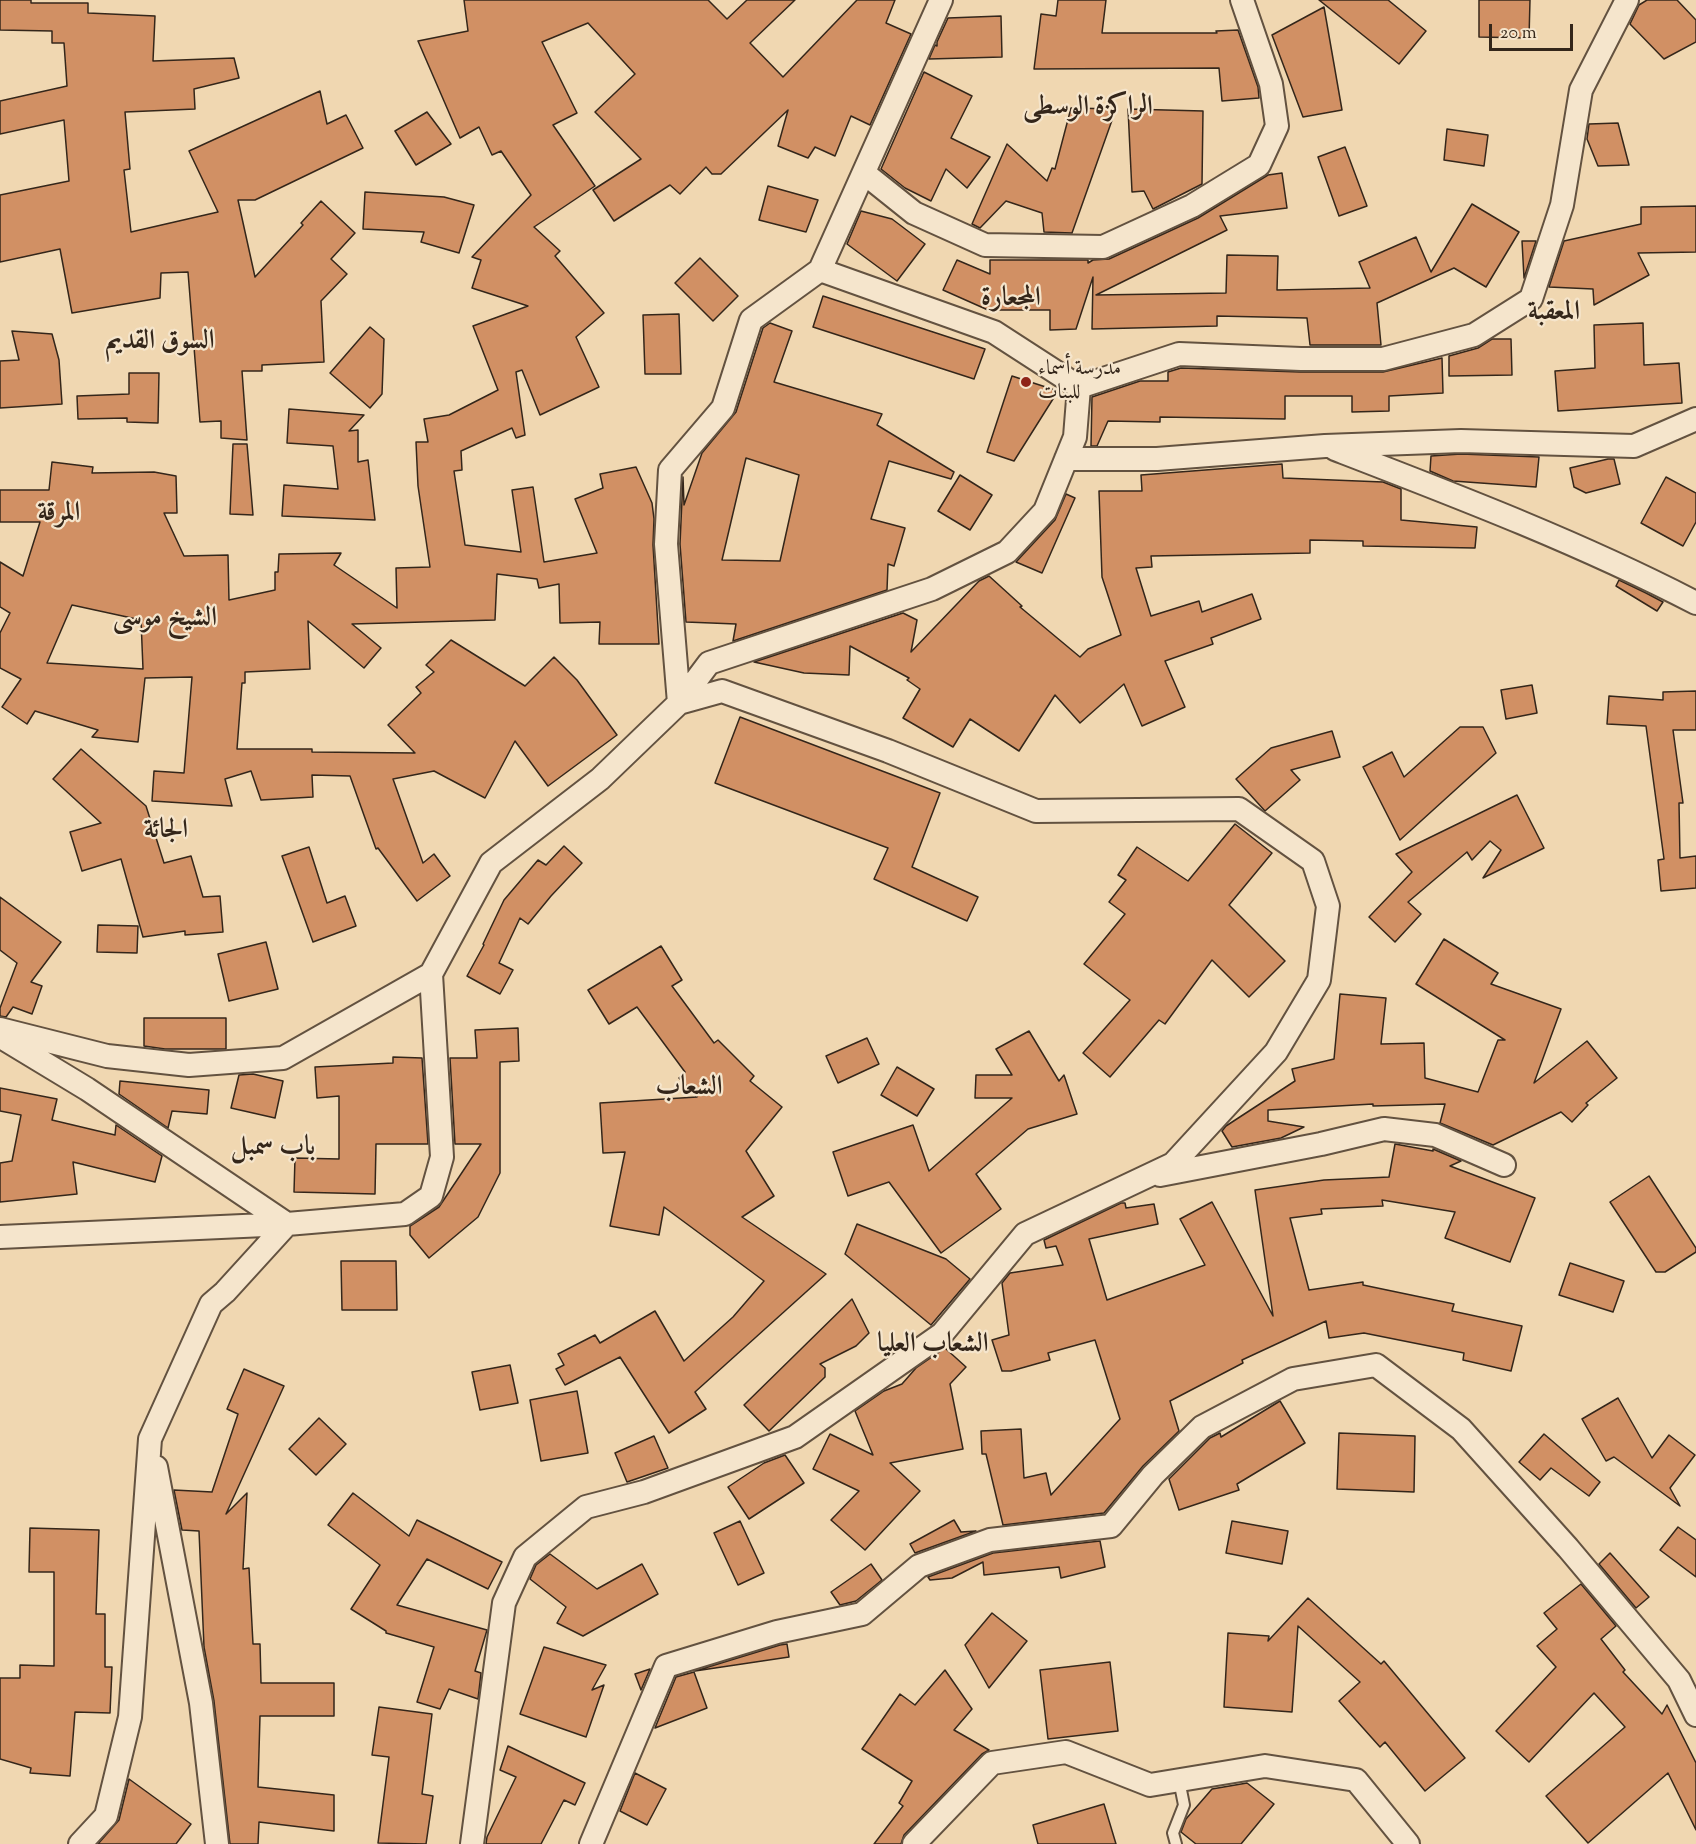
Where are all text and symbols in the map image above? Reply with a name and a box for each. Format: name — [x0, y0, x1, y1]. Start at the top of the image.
scale bar — [1492, 12, 1576, 50]
text: 20 m — [1500, 21, 1537, 47]
district label: الراكزة الوسطى — [1023, 93, 1153, 125]
district label: المجعارة — [981, 284, 1041, 316]
district label: المعقبة — [1528, 298, 1580, 330]
district label: السوق القديم — [105, 327, 215, 359]
place label: مدرسة أسماء للبنات — [1038, 357, 1121, 407]
marker: مدرسة أسماء للبنات — [1019, 375, 1033, 389]
district label: المرقة — [38, 499, 80, 531]
district label: الشيخ موسى — [113, 604, 217, 636]
district label: الجائة — [144, 816, 188, 848]
district label: الشعاب — [656, 1073, 722, 1105]
district label: باب سمبل — [231, 1133, 315, 1165]
district label: الشعاب العليا — [877, 1330, 989, 1362]

